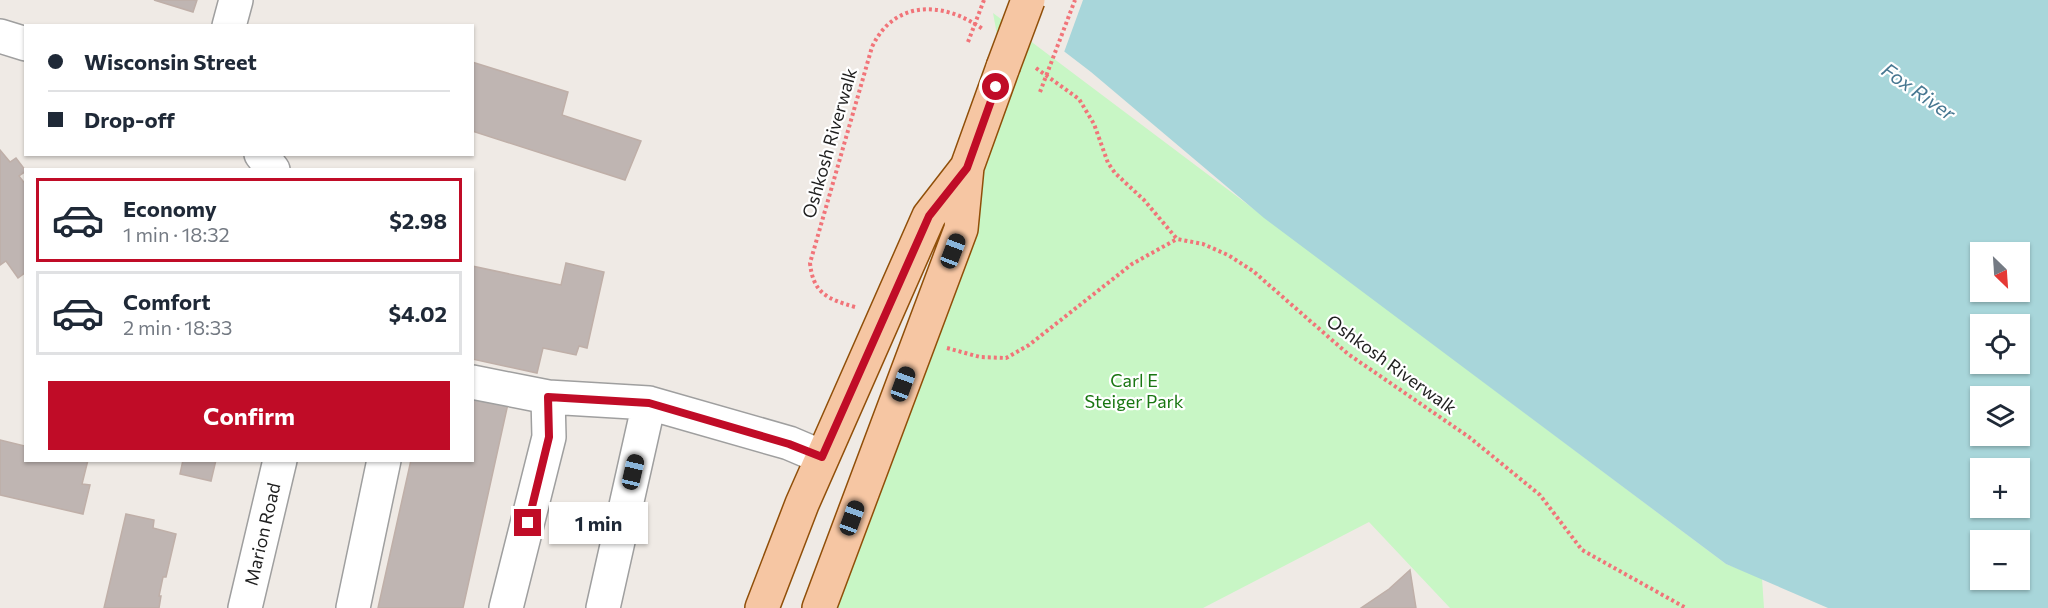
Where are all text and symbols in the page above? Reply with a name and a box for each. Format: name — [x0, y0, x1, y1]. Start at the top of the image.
text: Wisconsin Street — [84, 48, 257, 75]
water label: Fox River — [1878, 57, 1961, 126]
street label: Oshkosh Riverwalk — [797, 65, 861, 221]
route start — [982, 73, 1009, 100]
text: Drop-off — [84, 106, 175, 133]
icon: car — [51, 193, 105, 247]
text: Economy — [123, 195, 217, 222]
text: $2.98 — [389, 207, 447, 234]
text: 1 min · 18:32 — [123, 222, 230, 246]
car — [938, 231, 968, 271]
north arrow — [1970, 242, 2030, 302]
map controls — [1970, 242, 2030, 590]
icon: car — [51, 286, 105, 340]
text: Comfort — [123, 288, 211, 315]
text: $4.02 — [388, 300, 447, 327]
street label: Oshkosh Riverwalk — [1323, 309, 1461, 419]
button: locate — [1970, 314, 2030, 374]
text: 2 min · 18:33 — [123, 315, 233, 339]
car — [888, 364, 918, 404]
park label: Carl E Steiger Park — [1084, 369, 1184, 412]
button: Confirm — [48, 381, 450, 450]
button: layers — [1970, 386, 2030, 446]
car — [620, 452, 646, 492]
button: + — [1970, 458, 2030, 518]
street label: Marion Road — [239, 480, 285, 588]
car — [837, 498, 867, 538]
callout: 1 min — [549, 502, 648, 544]
route end — [514, 509, 541, 536]
text: 1 min — [575, 511, 622, 535]
button: − — [1970, 530, 2030, 590]

